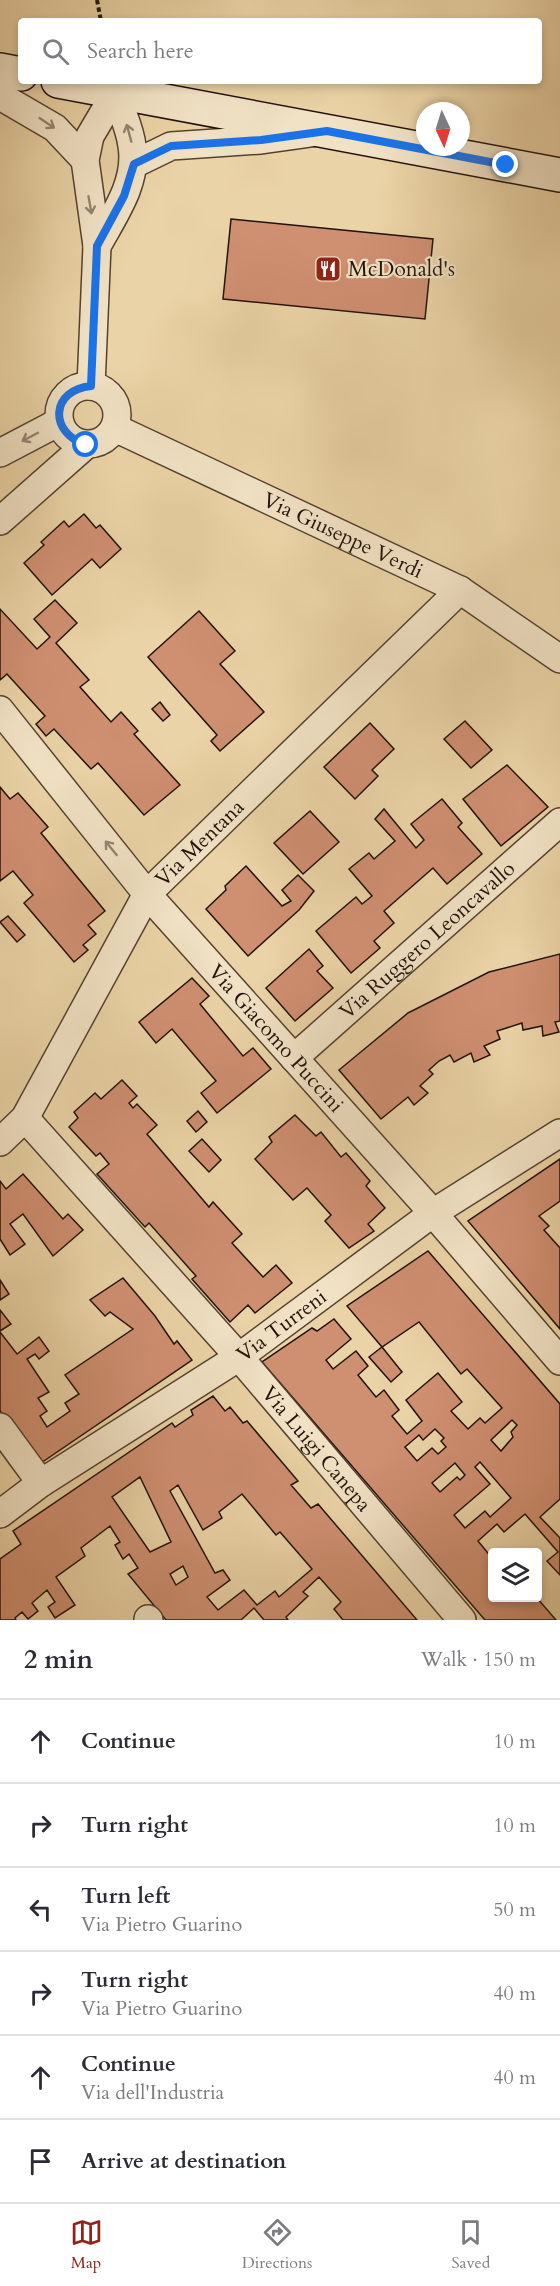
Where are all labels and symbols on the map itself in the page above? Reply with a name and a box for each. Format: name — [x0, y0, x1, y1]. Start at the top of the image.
north arrow — [416, 102, 470, 156]
one-way arrow — [38, 117, 54, 129]
one-way arrow — [123, 124, 135, 143]
route end — [492, 151, 518, 177]
one-way arrow — [85, 195, 96, 215]
restaurant icon: McDonald's — [313, 254, 343, 284]
place label: McDonald's — [348, 255, 455, 284]
route start — [72, 431, 98, 457]
one-way arrow — [21, 432, 39, 443]
street label: Via Giuseppe Verdi — [258, 485, 428, 586]
street label: Via Mentana — [149, 793, 251, 893]
one-way arrow — [104, 840, 117, 856]
street label: Via Ruggero Leoncavallo — [333, 854, 522, 1026]
street label: Via Giacomo Puccini — [201, 958, 350, 1119]
street label: Via Turreni — [231, 1283, 333, 1369]
street label: Via Luigi Canepa — [255, 1380, 378, 1518]

